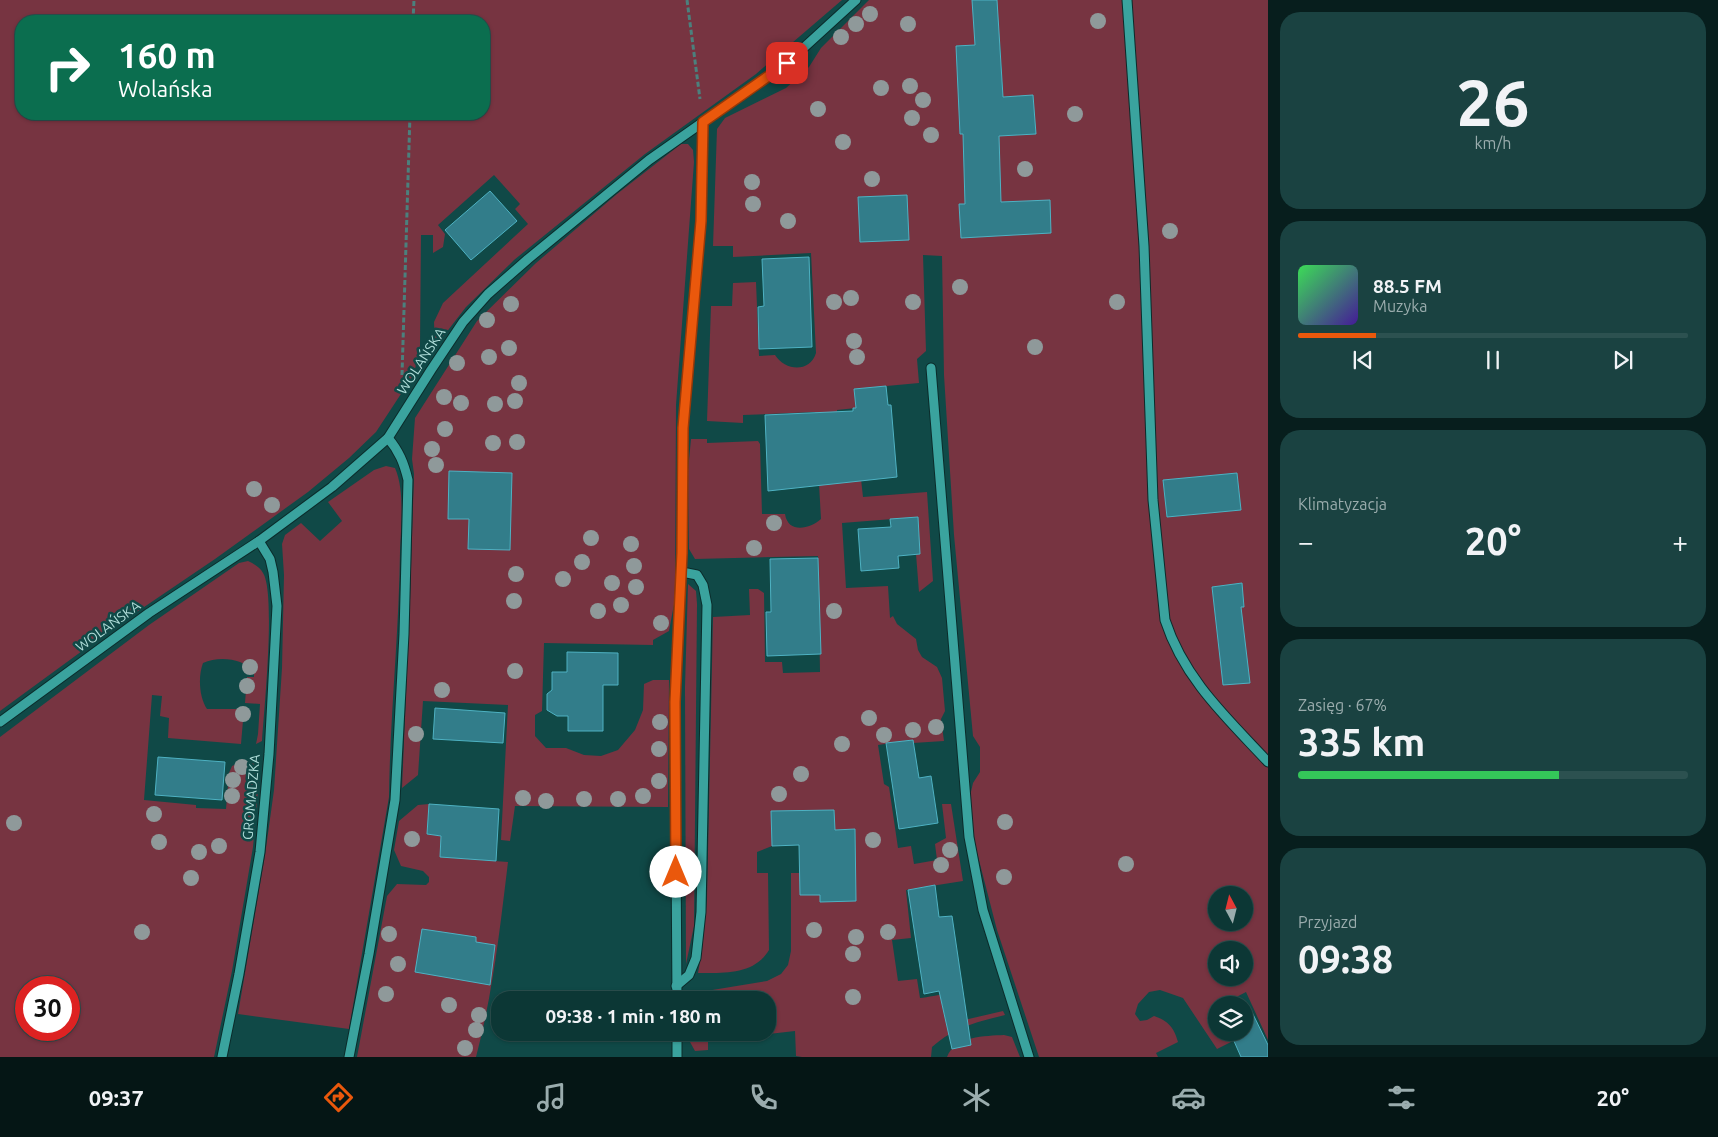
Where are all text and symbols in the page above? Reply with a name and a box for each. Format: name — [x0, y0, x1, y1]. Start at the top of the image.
icon: right — [35, 35, 100, 100]
text: 160 m — [118, 35, 216, 75]
pin — [766, 42, 808, 84]
icon: arrive — [773, 49, 801, 77]
text: 26 — [1456, 65, 1530, 138]
text: Wolańska — [118, 76, 213, 101]
text: km/h — [1475, 134, 1511, 152]
text: 88.5 FM — [1373, 275, 1442, 297]
text: Muzyka — [1373, 297, 1427, 315]
street label: WOLAŃSKA — [393, 324, 448, 397]
icon: previous — [1349, 346, 1377, 374]
icon: pause — [1479, 346, 1507, 374]
icon: next — [1609, 346, 1637, 374]
text: Klimatyzacja — [1298, 495, 1387, 513]
text: 20° — [1465, 520, 1521, 562]
text: − — [1298, 526, 1314, 557]
text: + — [1672, 526, 1688, 557]
street label: WOLAŃSKA — [72, 596, 143, 655]
text: Zasięg · 67% — [1298, 696, 1387, 714]
text: 335 km — [1298, 721, 1425, 763]
street label: GROMADZKA — [239, 753, 263, 841]
position arrow — [649, 845, 701, 897]
north arrow — [1208, 886, 1252, 931]
map controls — [1208, 886, 1253, 1041]
text: Przyjazd — [1298, 913, 1357, 931]
text: 09:38 — [1298, 938, 1393, 980]
button: sound — [1208, 941, 1253, 986]
speed limit sign: 30 — [15, 976, 80, 1041]
button: layers — [1208, 996, 1253, 1041]
text: 09:38 · 1 min · 180 m — [546, 1005, 721, 1027]
icon: directions — [321, 1080, 356, 1115]
icon: music — [534, 1080, 569, 1115]
icon: phone — [746, 1080, 781, 1115]
icon: climate — [959, 1080, 994, 1115]
icon: car — [1171, 1080, 1206, 1115]
icon: filters — [1384, 1080, 1419, 1115]
text: 09:37 — [89, 1085, 144, 1110]
text: 20° — [1597, 1085, 1629, 1110]

